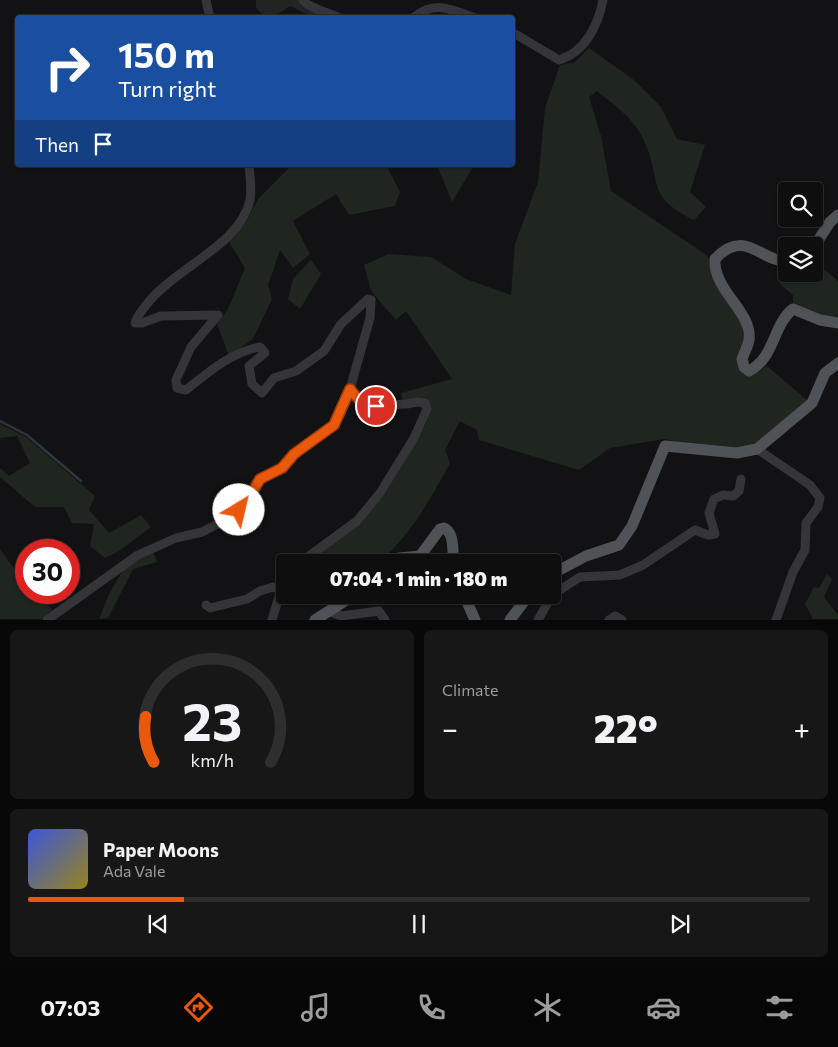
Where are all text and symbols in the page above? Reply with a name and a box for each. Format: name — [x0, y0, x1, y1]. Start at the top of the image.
text: 150 m — [118, 32, 215, 75]
icon: right — [35, 35, 100, 100]
text: Turn right — [118, 75, 216, 102]
icon: arrive — [89, 130, 117, 158]
text: Then — [35, 133, 79, 156]
map controls — [778, 182, 823, 282]
button: search — [778, 182, 823, 227]
button: layers — [778, 237, 823, 282]
pin — [355, 385, 397, 427]
icon: arrive — [362, 392, 390, 420]
position arrow — [212, 483, 264, 535]
speed limit sign: 30 — [15, 539, 80, 604]
text: 07:04 · 1 min · 180 m — [330, 567, 507, 590]
text: Climate — [442, 680, 498, 699]
text: 23 — [182, 688, 242, 752]
text: 22° — [594, 704, 658, 751]
text: − — [442, 711, 458, 745]
text: + — [794, 711, 810, 745]
text: km/h — [190, 749, 234, 771]
text: Paper Moons — [103, 838, 219, 861]
text: Ada Vale — [103, 861, 165, 880]
icon: previous — [144, 910, 172, 938]
icon: pause — [405, 910, 433, 938]
icon: next — [666, 910, 694, 938]
icon: directions — [181, 990, 216, 1025]
icon: music — [298, 990, 333, 1025]
icon: phone — [414, 990, 449, 1025]
icon: climate — [530, 990, 565, 1025]
icon: car — [646, 990, 681, 1025]
icon: filters — [762, 990, 797, 1025]
text: 07:03 — [41, 994, 100, 1021]

